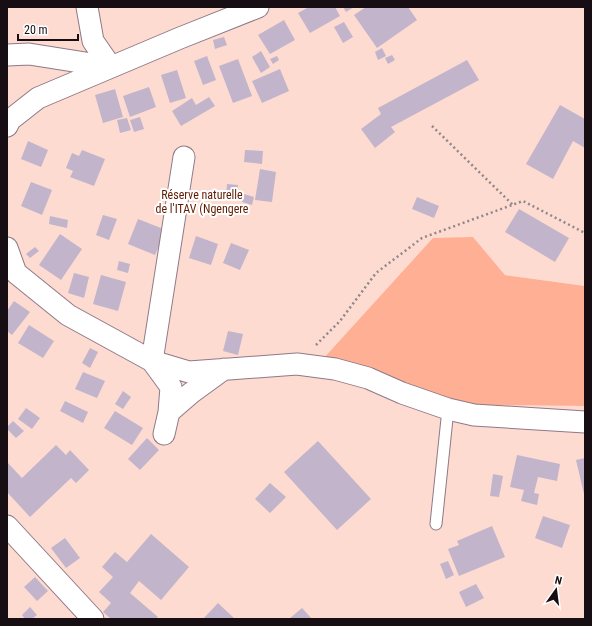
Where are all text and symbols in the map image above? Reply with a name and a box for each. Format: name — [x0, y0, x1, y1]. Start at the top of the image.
scale bar — [18, 16, 78, 42]
text: 20 m — [24, 23, 48, 37]
park label: Réserve naturelle de l'ITAV (Ngengere — [156, 188, 249, 216]
north arrow — [536, 570, 576, 610]
text: N — [553, 574, 563, 588]

